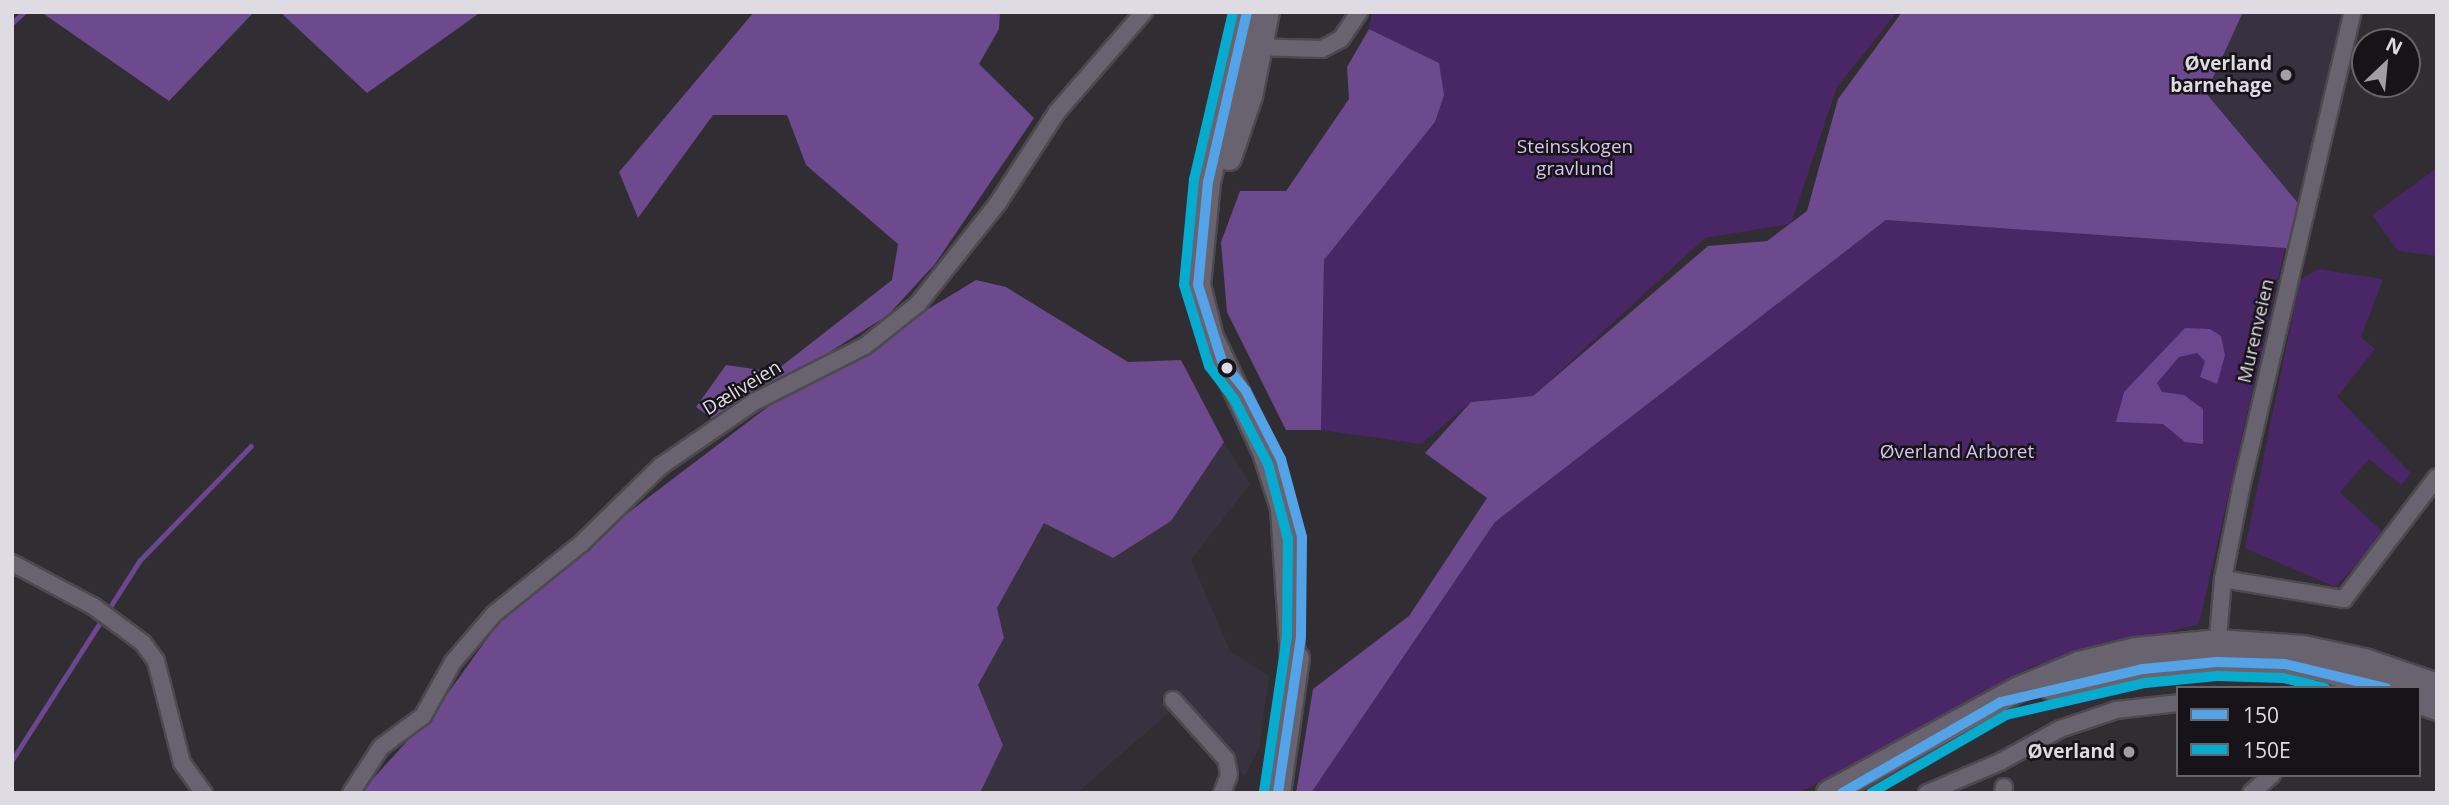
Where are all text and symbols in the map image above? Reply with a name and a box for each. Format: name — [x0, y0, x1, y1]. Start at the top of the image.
north arrow — [2351, 28, 2421, 98]
text: N — [2382, 31, 2407, 61]
place label: Øverland barnehage — [2170, 53, 2272, 97]
marker: Øverland barnehage — [2278, 67, 2294, 83]
park label: Steinsskogen gravlund — [1517, 136, 1633, 180]
street label: Murenveien — [2233, 277, 2279, 385]
street label: Dæliveien — [699, 356, 785, 420]
unlabelled marker — [1220, 361, 1234, 375]
park label: Øverland Arboret — [1880, 441, 2034, 463]
legend — [2176, 686, 2421, 777]
text: 150 — [2243, 701, 2279, 729]
text: 150E — [2243, 736, 2291, 764]
place label: Øverland — [2027, 741, 2115, 763]
marker: Øverland — [2121, 744, 2137, 760]

